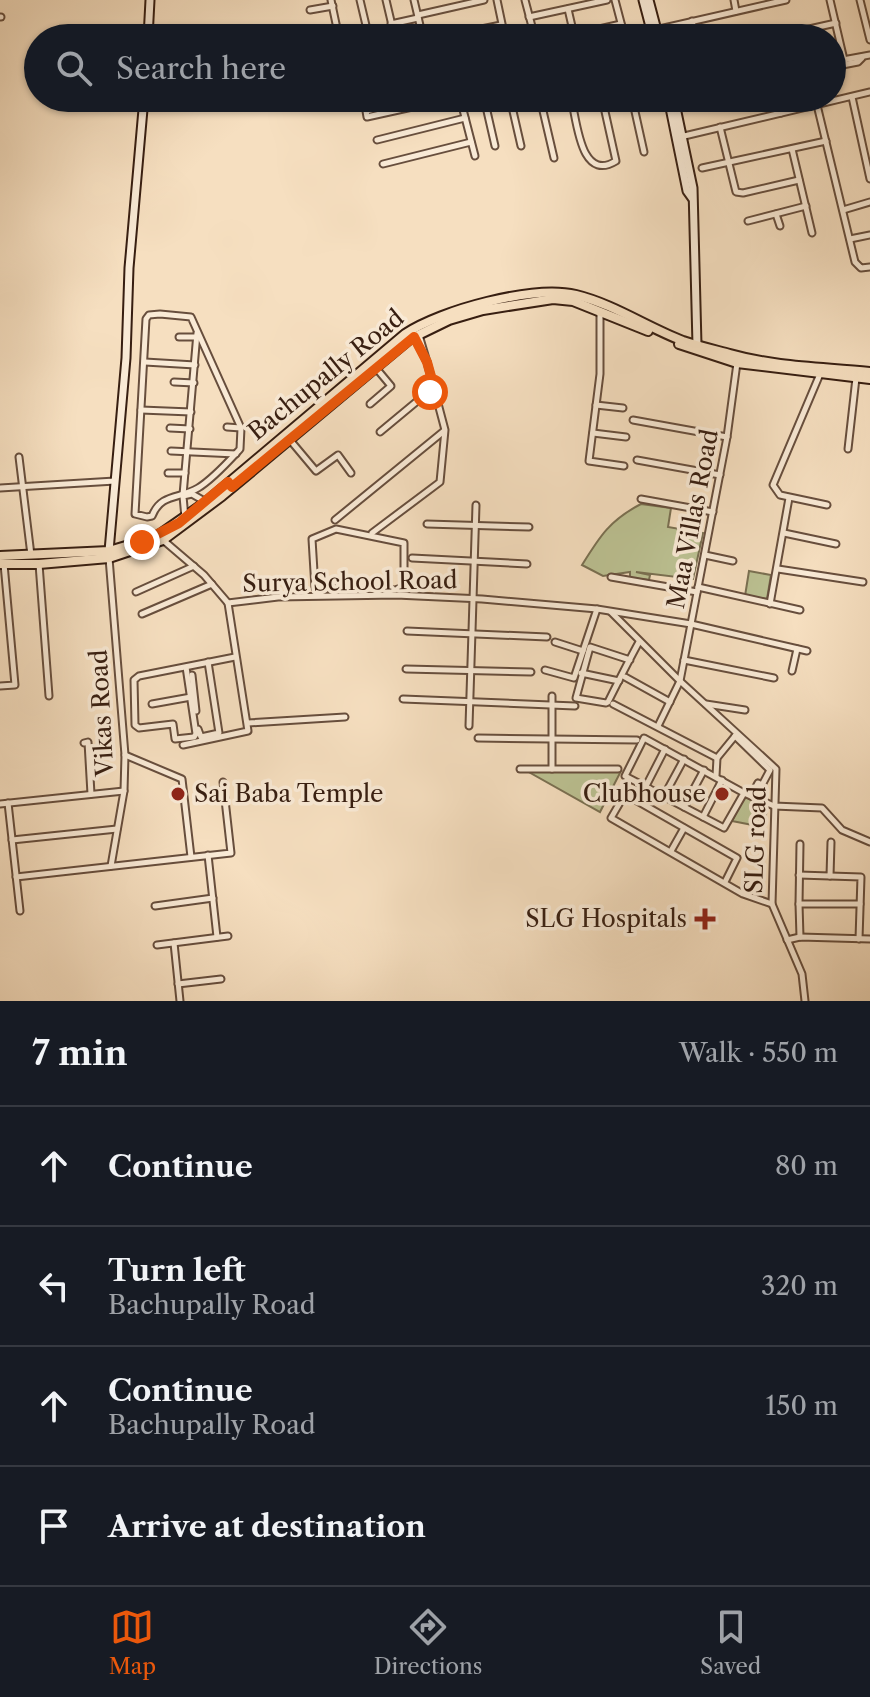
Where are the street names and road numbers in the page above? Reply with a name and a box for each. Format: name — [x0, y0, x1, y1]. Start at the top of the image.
street label: Bachupally Road — [242, 303, 410, 446]
street label: Maa Villas Road — [661, 426, 724, 611]
street label: Surya School Road — [242, 565, 458, 598]
street label: Vikas Road — [84, 649, 119, 778]
street label: SLG road — [739, 785, 772, 894]

